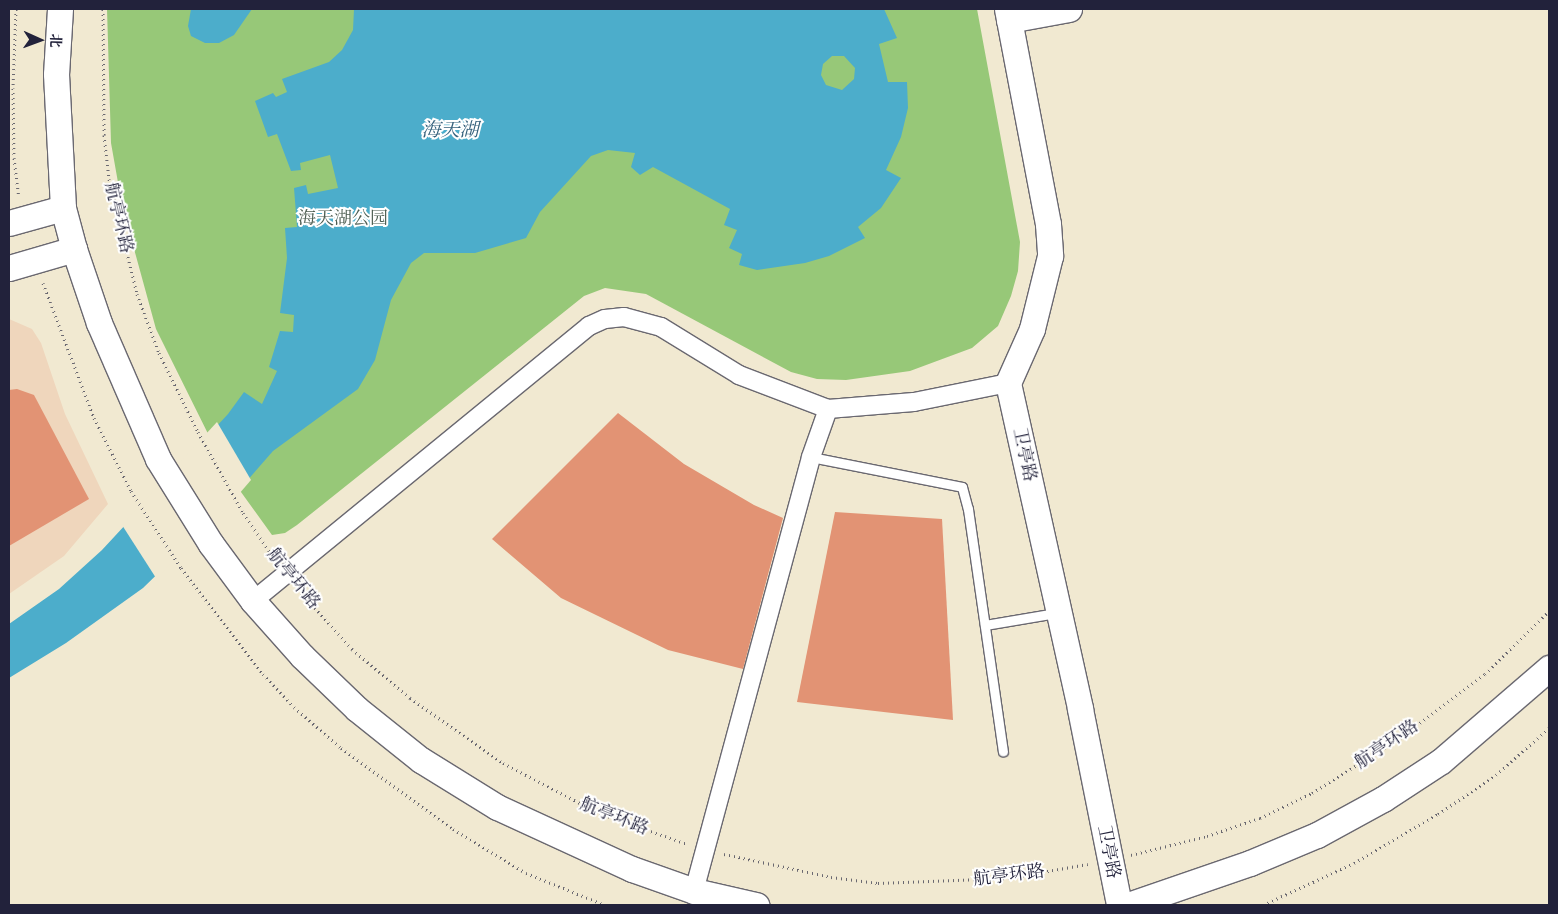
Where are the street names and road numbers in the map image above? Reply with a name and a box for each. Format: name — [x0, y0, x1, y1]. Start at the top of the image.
street label: 航亭环路 — [99, 180, 137, 256]
street label: 卫亭路 — [1008, 426, 1040, 484]
street label: 航亭环路 — [262, 544, 324, 614]
street label: 航亭环路 — [1351, 716, 1423, 774]
street label: 航亭环路 — [577, 794, 651, 840]
street label: 卫亭路 — [1092, 823, 1124, 881]
street label: 航亭环路 — [972, 861, 1046, 891]

